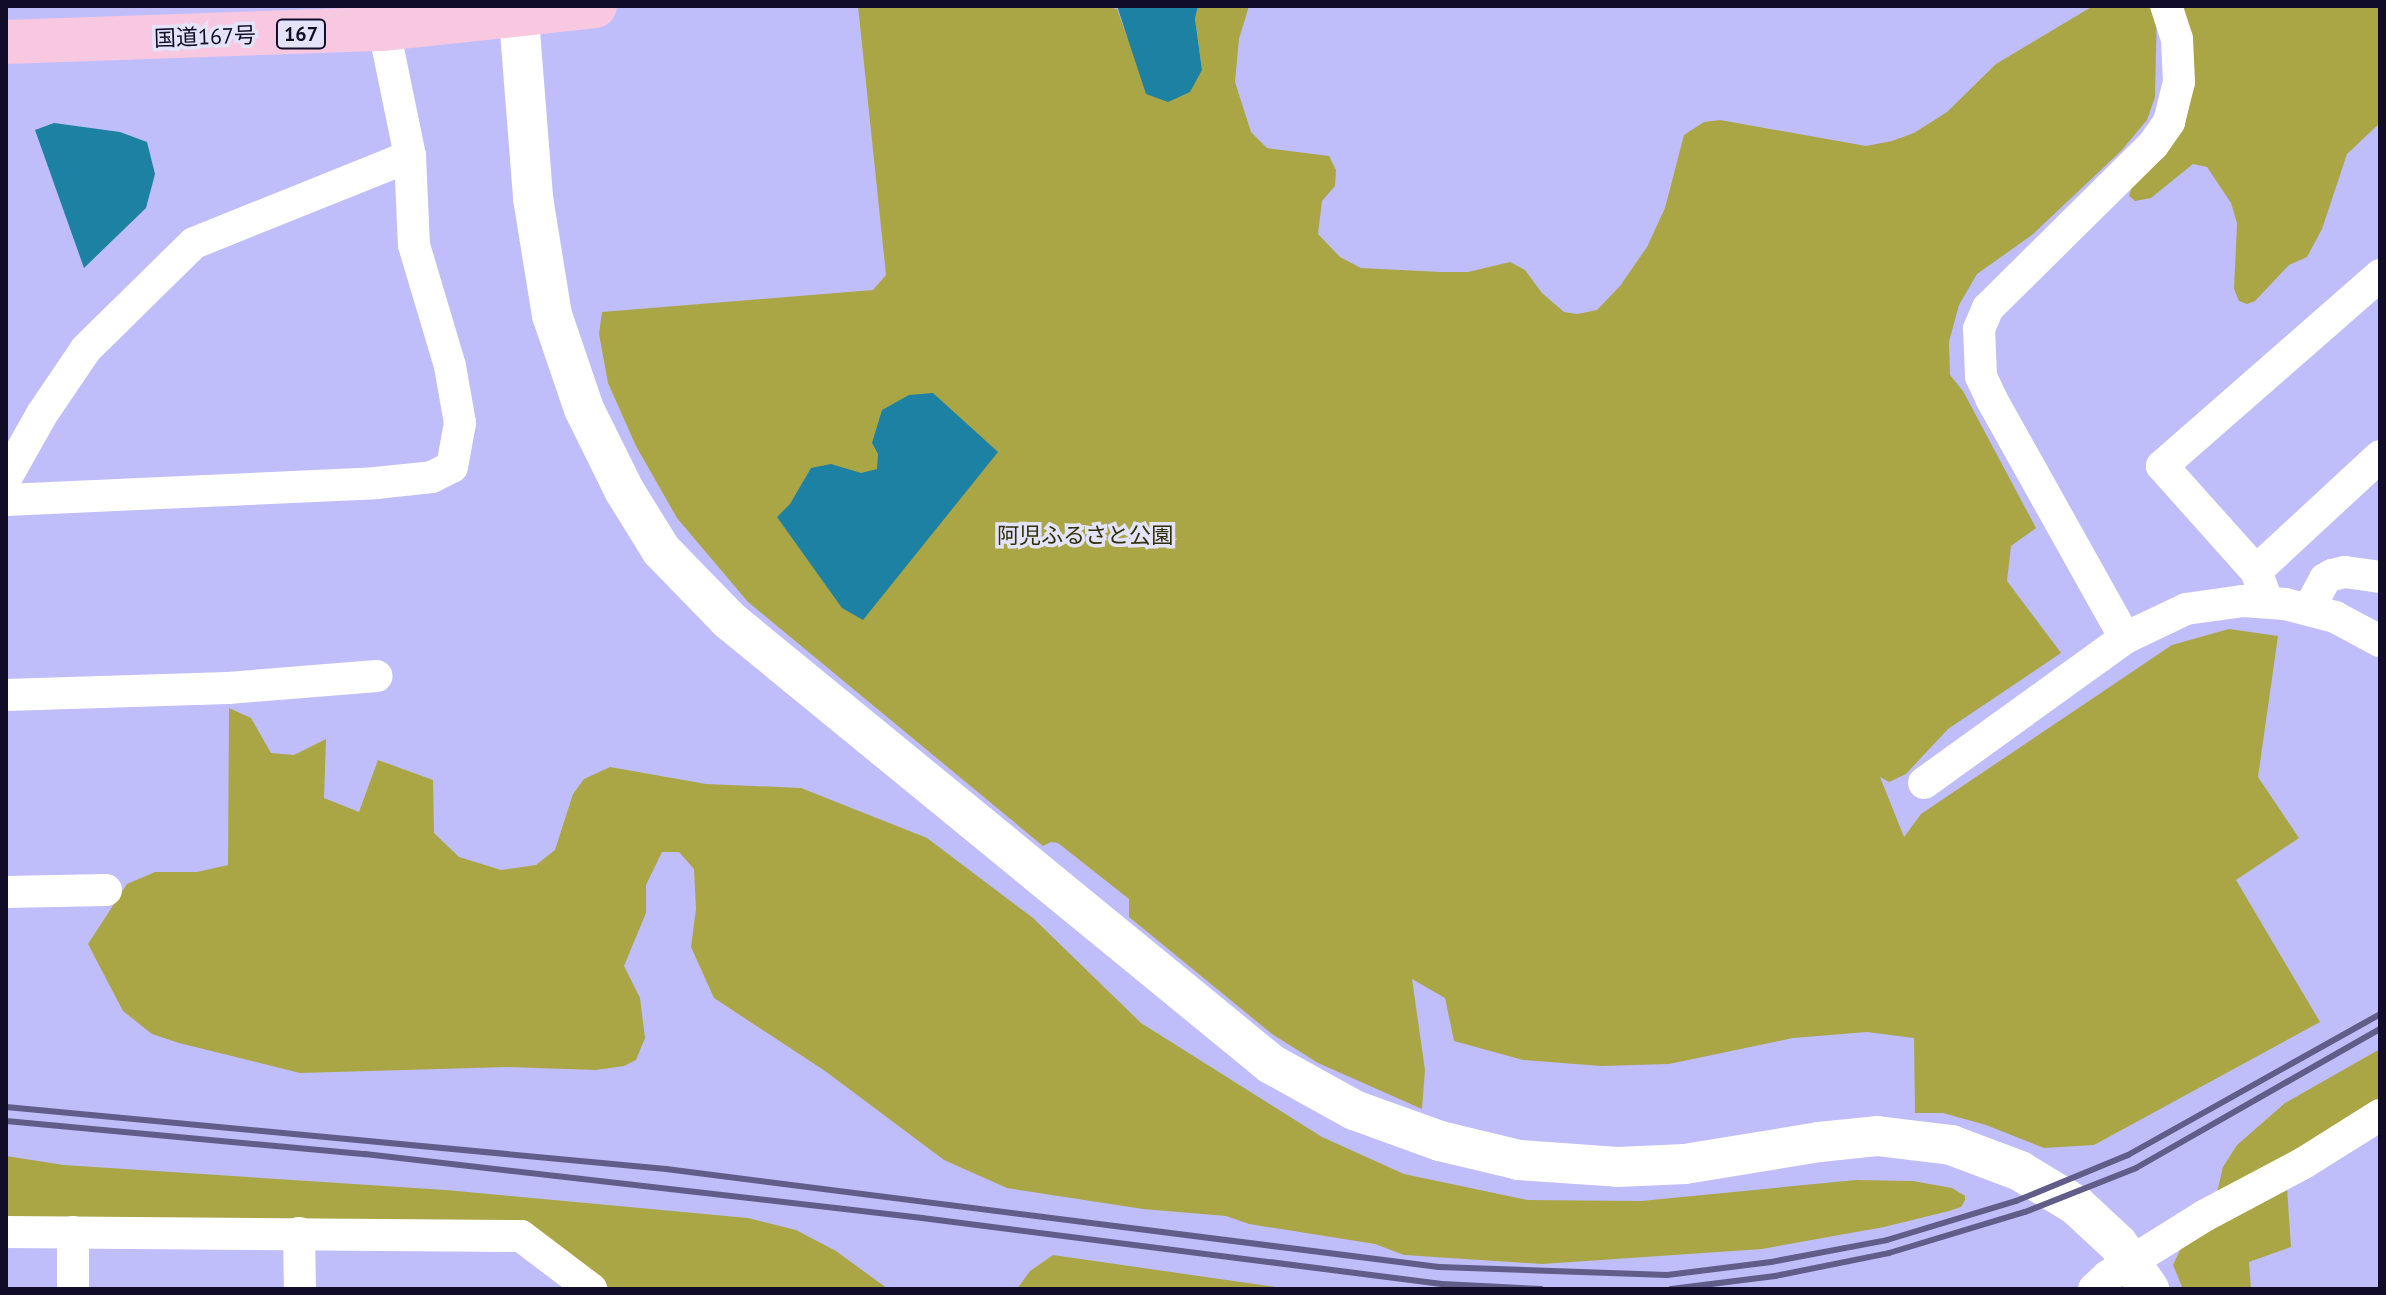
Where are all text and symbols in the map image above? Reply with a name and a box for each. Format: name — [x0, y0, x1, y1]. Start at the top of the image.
road number: 167 — [275, 18, 327, 50]
street label: 国道167号 — [154, 22, 256, 52]
park label: 阿児ふるさと公園 — [997, 523, 1173, 549]

